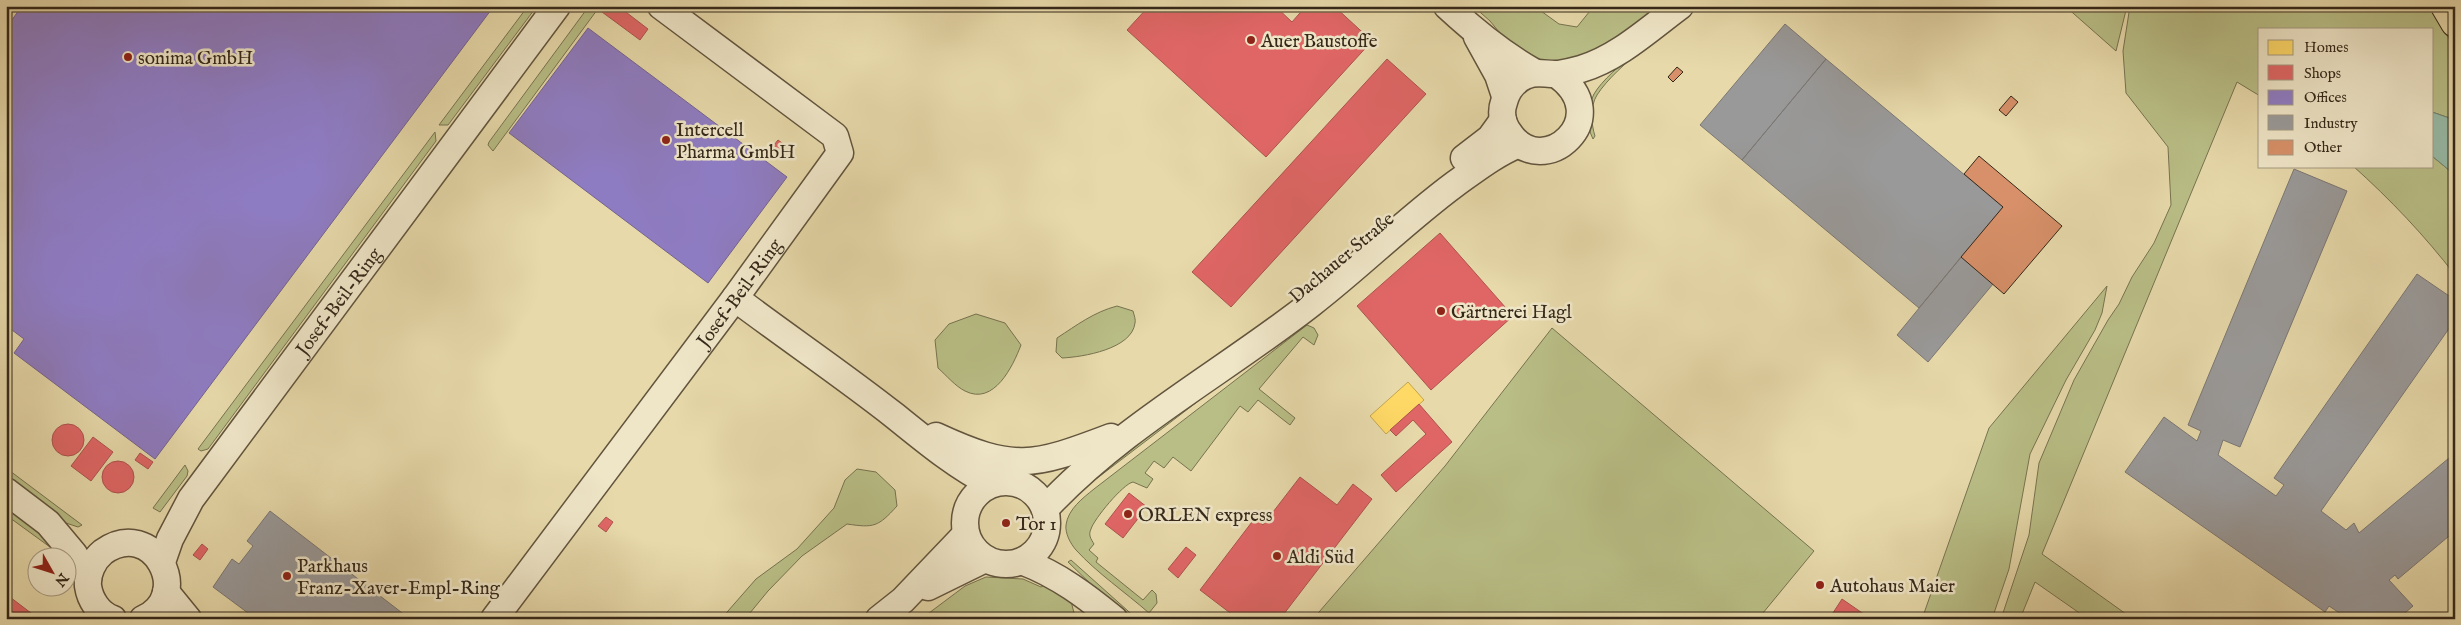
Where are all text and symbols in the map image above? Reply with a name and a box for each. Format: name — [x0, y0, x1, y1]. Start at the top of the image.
legend — [2258, 28, 2434, 168]
place label: Auer Baustoffe — [1260, 30, 1378, 54]
marker: Auer Baustoffe — [1245, 34, 1257, 46]
text: Homes — [2304, 38, 2348, 57]
place label: sonima GmbH — [138, 47, 253, 71]
marker: sonima GmbH — [122, 51, 134, 63]
text: Shops — [2304, 64, 2341, 83]
text: Offices — [2304, 88, 2347, 107]
text: Industry — [2304, 114, 2358, 133]
place label: Intercell Pharma GmbH — [676, 119, 795, 165]
marker: Intercell Pharma GmbH — [660, 134, 672, 146]
text: Other — [2304, 138, 2342, 157]
street label: Dachauer Straße — [1285, 208, 1400, 309]
street label: Josef-Beil-Ring — [691, 234, 788, 354]
street label: Josef-Beil-Ring — [290, 243, 388, 363]
place label: Gärtnerei Hagl — [1451, 301, 1572, 325]
marker: Gärtnerei Hagl — [1435, 305, 1447, 317]
place label: ORLEN express — [1138, 504, 1272, 528]
marker: ORLEN express — [1122, 508, 1134, 520]
place label: Tor 1 — [1016, 513, 1057, 537]
marker: Tor 1 — [1000, 517, 1012, 529]
place label: Aldi Süd — [1286, 546, 1355, 570]
north arrow — [28, 548, 78, 598]
marker: Aldi Süd — [1271, 550, 1283, 562]
place label: Parkhaus Franz-Xaver-Empl-Ring — [297, 555, 501, 601]
text: N — [51, 568, 73, 590]
marker: Parkhaus Franz-Xaver-Empl-Ring — [281, 570, 293, 582]
place label: Autohaus Maier — [1829, 575, 1955, 599]
marker: Autohaus Maier — [1814, 579, 1826, 591]

